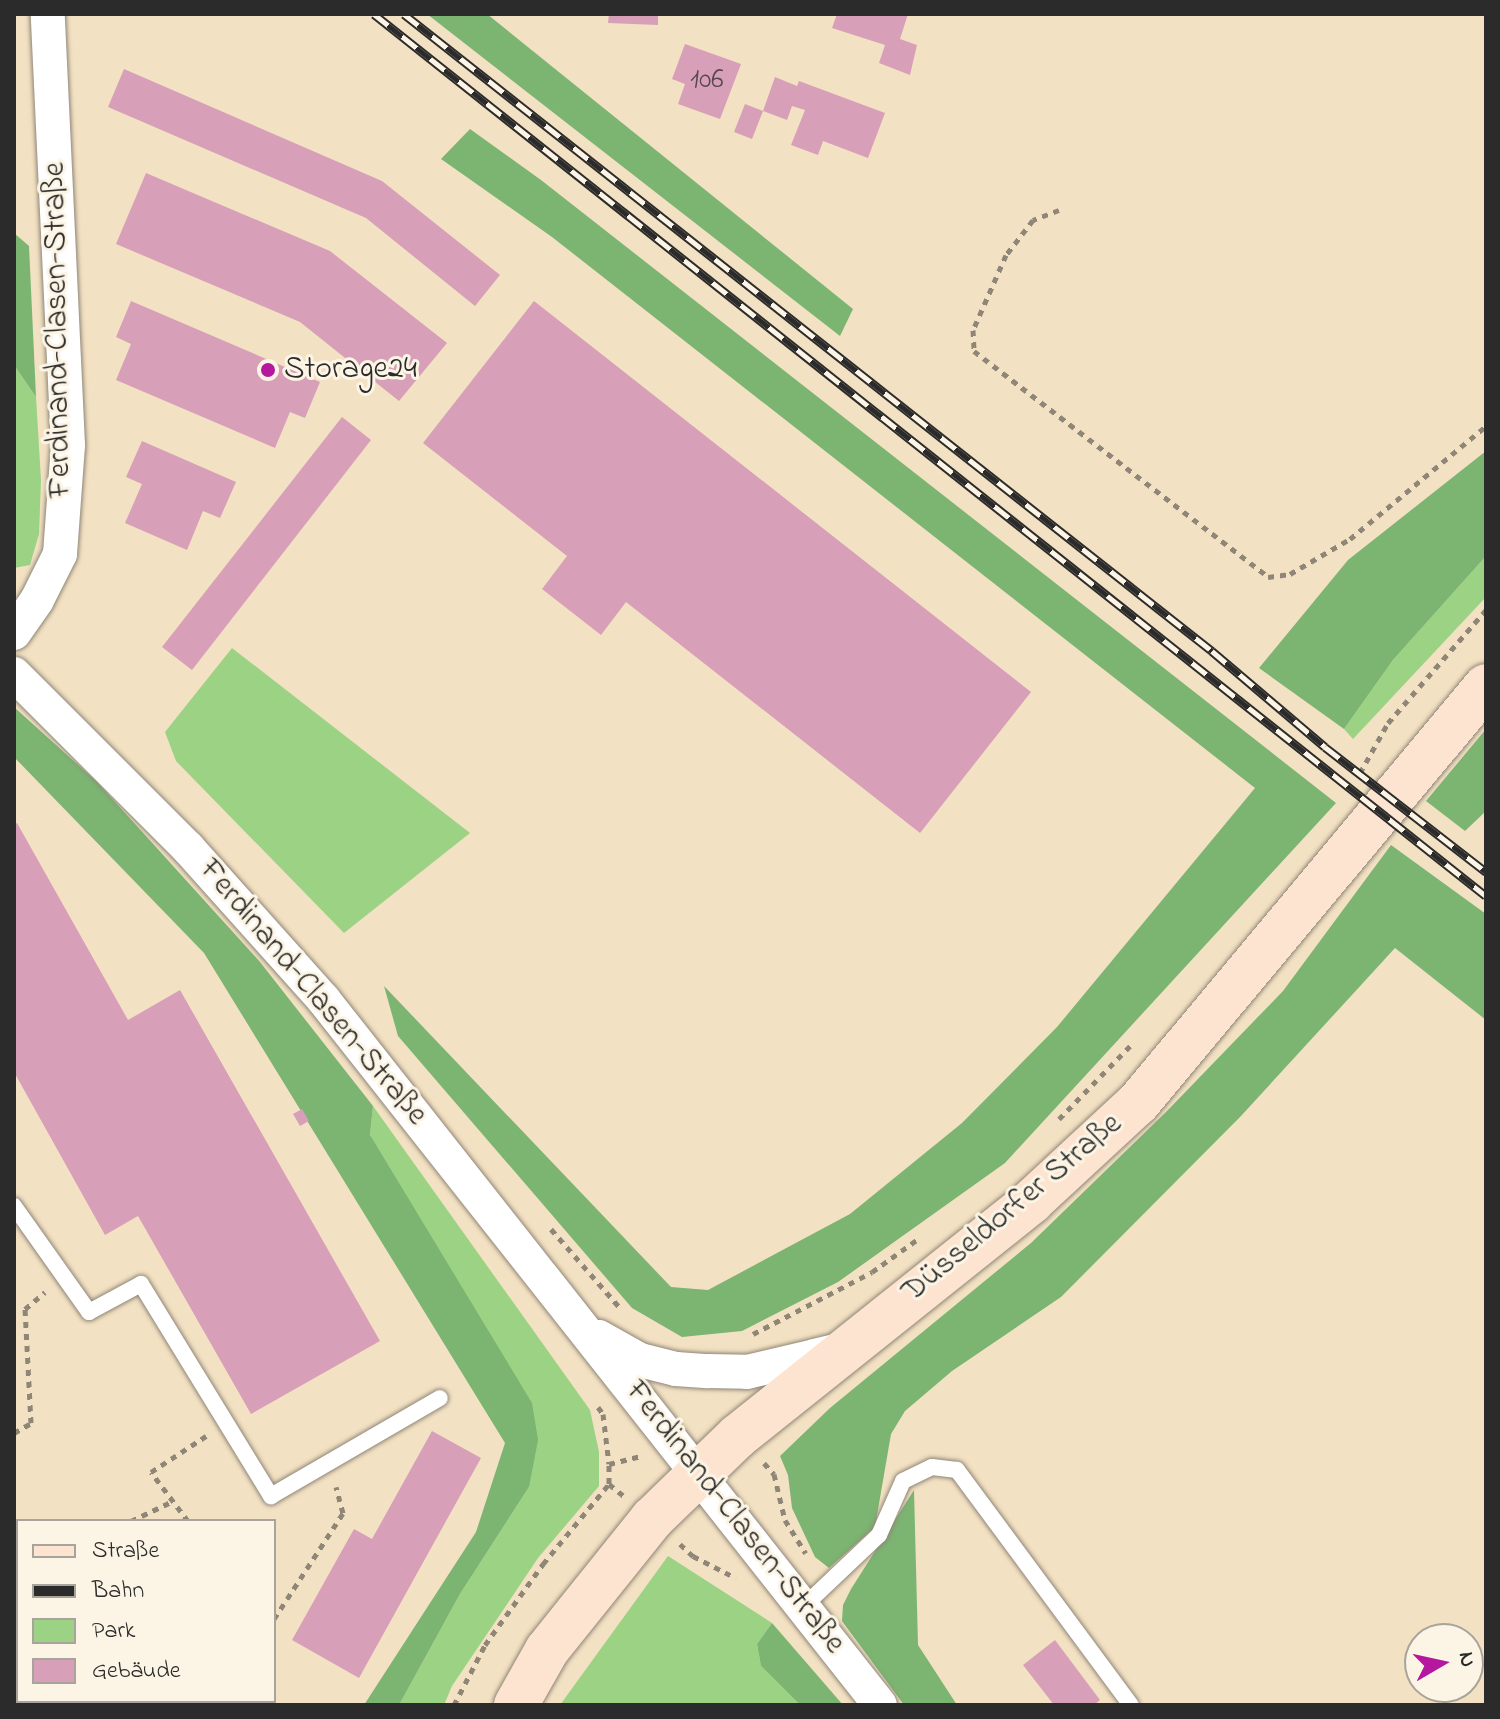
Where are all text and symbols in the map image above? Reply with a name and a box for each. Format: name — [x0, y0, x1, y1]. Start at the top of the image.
house number: 106 — [690, 64, 724, 98]
street label: Ferdinand-Clasen-Straße — [37, 162, 81, 498]
place label: Storage24 — [284, 351, 417, 389]
marker: Storage24 — [259, 361, 277, 379]
street label: Ferdinand-Clasen-Straße — [189, 852, 435, 1134]
street label: Düsseldorfer Straße — [895, 1106, 1131, 1312]
street label: Ferdinand-Clasen-Straße — [616, 1374, 852, 1662]
legend — [16, 1519, 276, 1703]
text: Straße — [92, 1534, 159, 1569]
text: Bahn — [92, 1574, 144, 1609]
text: Park — [92, 1614, 135, 1649]
north arrow — [1404, 1623, 1484, 1703]
text: N — [1449, 1650, 1483, 1669]
text: Gebäude — [92, 1654, 181, 1689]

